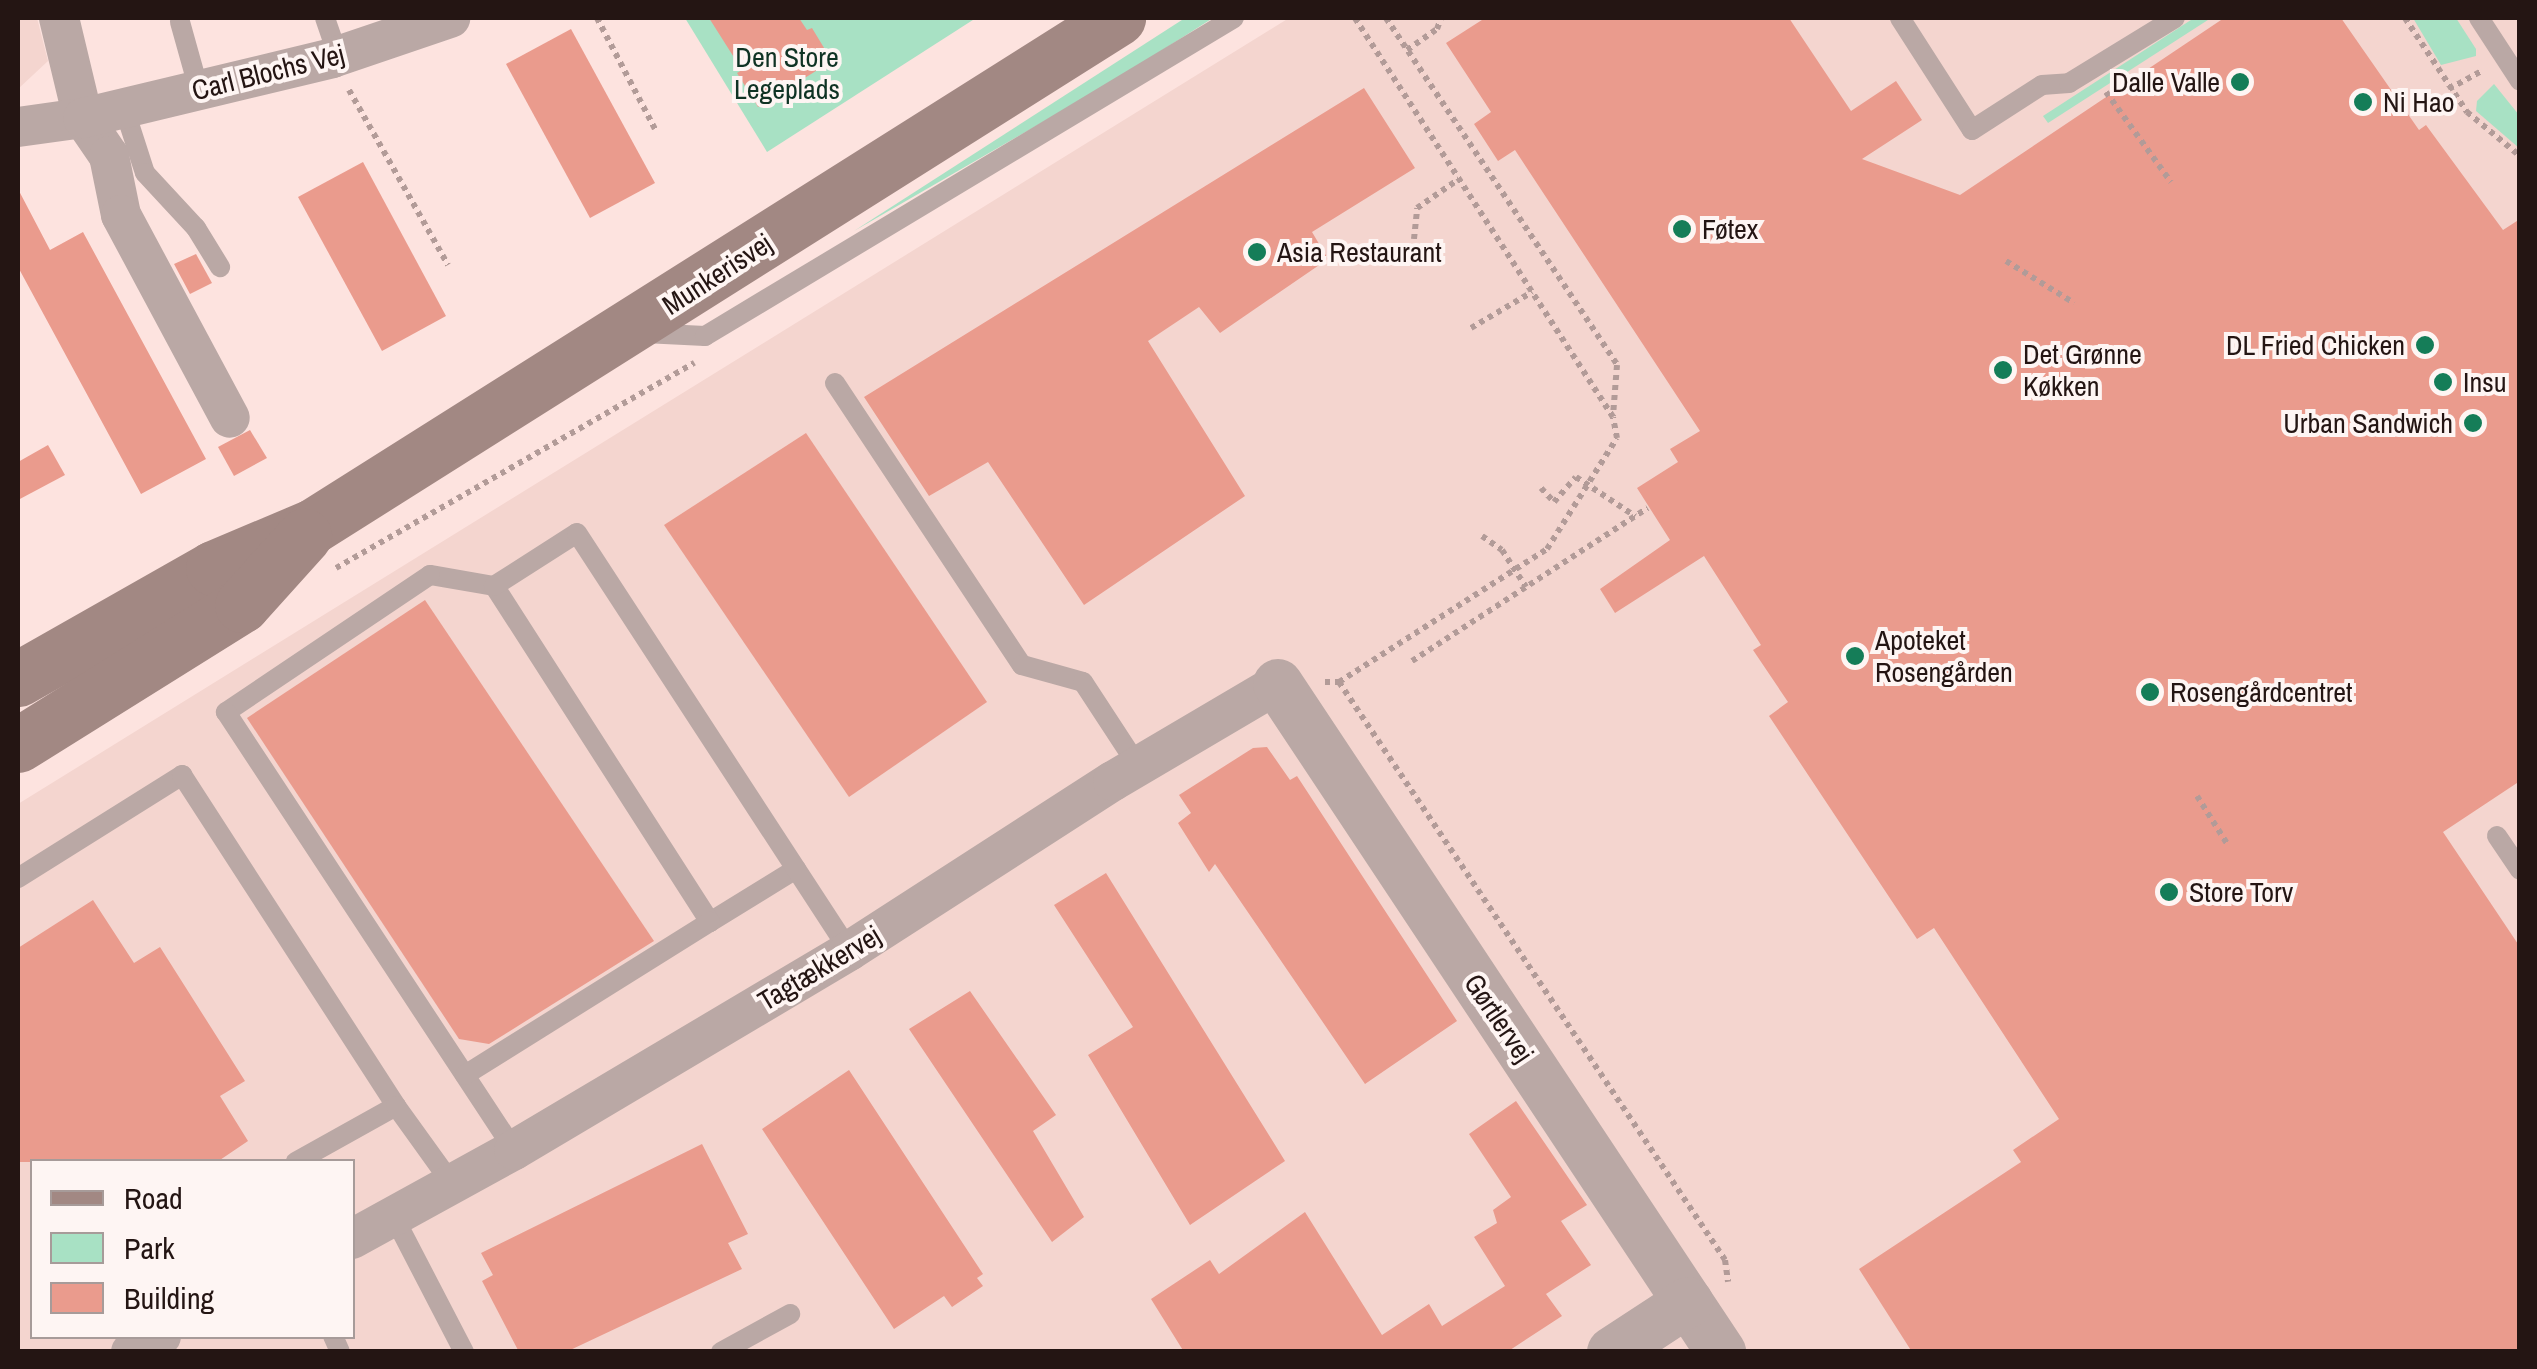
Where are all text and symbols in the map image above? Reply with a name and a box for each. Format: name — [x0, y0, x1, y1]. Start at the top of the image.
street label: Carl Blochs Vej — [188, 37, 348, 107]
park label: Den Store Legeplads — [734, 40, 840, 106]
place label: Dalle Valle — [2112, 65, 2220, 99]
marker: Dalle Valle — [2229, 71, 2251, 93]
place label: Ni Hao — [2383, 85, 2454, 119]
marker: Ni Hao — [2352, 91, 2374, 113]
place label: Føtex — [1702, 212, 1758, 246]
marker: Føtex — [1671, 218, 1693, 240]
street label: Munkerisvej — [656, 226, 778, 322]
place label: Asia Restaurant — [1277, 235, 1442, 269]
marker: Asia Restaurant — [1246, 241, 1268, 263]
place label: DL Fried Chicken — [2225, 328, 2405, 362]
marker: DL Fried Chicken — [2414, 334, 2436, 356]
place label: Det Grønne Køkken — [2023, 337, 2142, 403]
marker: Det Grønne Køkken — [1992, 359, 2014, 381]
place label: Insu — [2463, 365, 2506, 399]
marker: Insu — [2432, 371, 2454, 393]
place label: Urban Sandwich — [2283, 406, 2453, 440]
marker: Urban Sandwich — [2462, 412, 2484, 434]
place label: Apoteket Rosengården — [1875, 623, 2013, 689]
marker: Apoteket Rosengården — [1844, 645, 1866, 667]
place label: Rosengårdcentret — [2170, 675, 2353, 709]
marker: Rosengårdcentret — [2139, 681, 2161, 703]
place label: Store Torv — [2189, 875, 2294, 909]
marker: Store Torv — [2158, 881, 2180, 903]
street label: Tagtækkervej — [752, 918, 886, 1018]
street label: Gørtlervej — [1457, 967, 1541, 1069]
legend — [30, 1159, 355, 1339]
text: Road — [124, 1178, 183, 1218]
text: Park — [124, 1228, 175, 1268]
text: Building — [124, 1278, 214, 1318]

